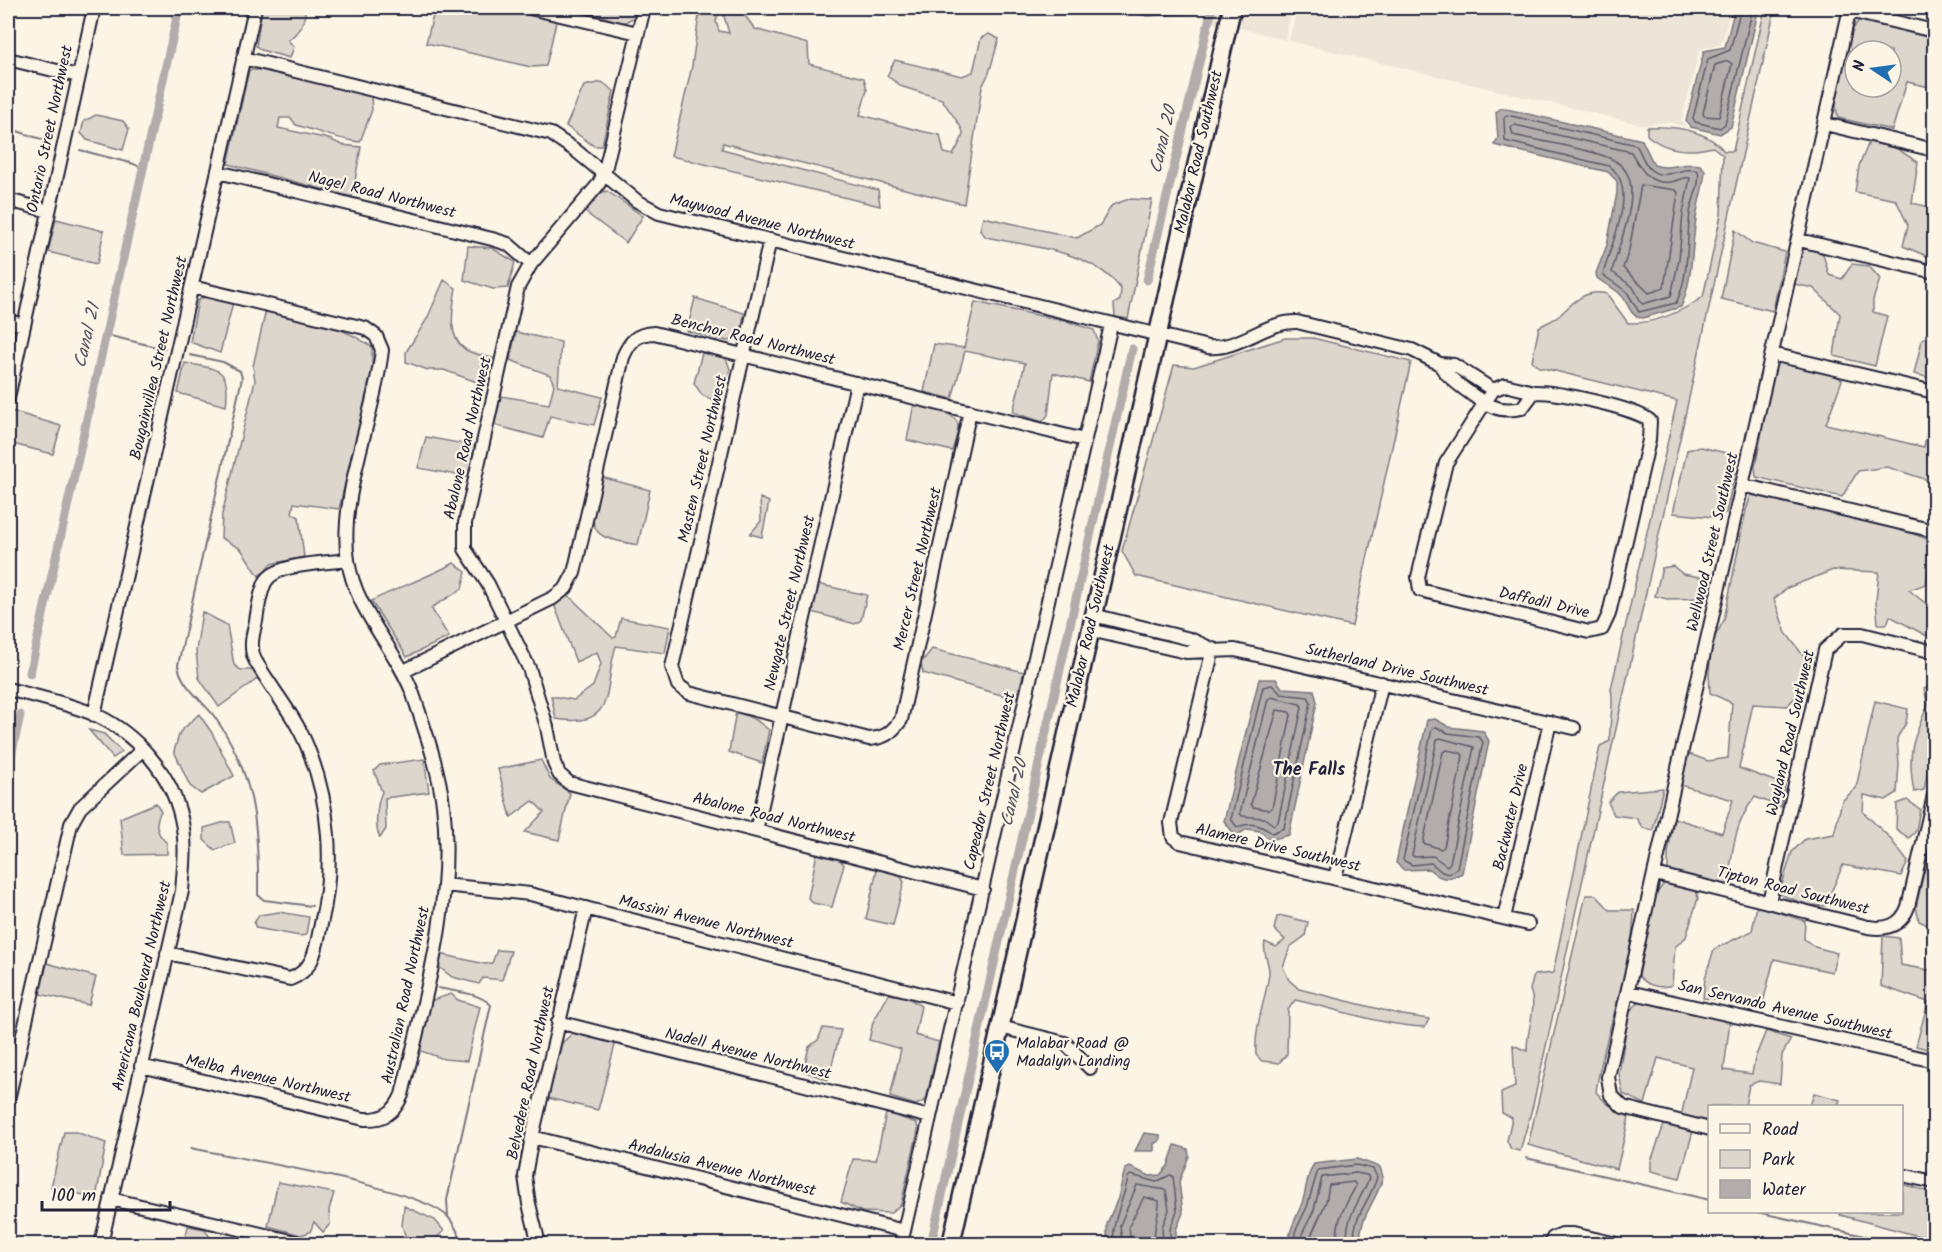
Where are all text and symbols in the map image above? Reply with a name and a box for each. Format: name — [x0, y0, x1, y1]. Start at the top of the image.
north arrow — [1843, 39, 1903, 99]
street label: Ontario Street Northwest — [20, 42, 80, 215]
text: N — [1847, 58, 1873, 74]
street label: Malabar Road Southwest — [1168, 67, 1230, 236]
water label: Canal 20 — [1142, 101, 1186, 177]
street label: Nagel Road Northwest — [306, 165, 459, 226]
street label: Maywood Avenue Northwest — [667, 187, 858, 257]
street label: Bougainvillea Street Northwest — [123, 253, 195, 462]
water label: Canal 21 — [67, 299, 110, 371]
street label: Benchor Road Northwest — [668, 308, 838, 373]
street label: Abalone Road Northwest — [437, 353, 499, 522]
street label: Masten Street Northwest — [672, 372, 735, 545]
street label: Wellwood Street Southwest — [1680, 449, 1746, 634]
street label: Mercer Street Northwest — [887, 484, 949, 653]
street label: Newgate Street Northwest — [758, 512, 823, 693]
street label: Malabar Road Southwest — [1060, 541, 1122, 710]
street label: Daffodil Drive — [1496, 580, 1592, 626]
street label: Sutherland Drive Southwest — [1303, 637, 1492, 703]
street label: Wayland Road Southwest — [1760, 647, 1822, 818]
street label: Capeador Street Northwest — [957, 688, 1023, 873]
water label: Canal 20 — [993, 754, 1037, 830]
district label: The Falls — [1273, 756, 1346, 785]
street label: Backwater Drive — [1487, 761, 1535, 873]
street label: Abalone Road Northwest — [690, 786, 859, 850]
street label: Alamere Drive Southwest — [1193, 817, 1364, 879]
street label: Tipton Road Southwest — [1714, 860, 1873, 922]
street label: Americana Boulevard Northwest — [106, 878, 179, 1094]
street label: Massini Avenue Northwest — [616, 888, 797, 956]
street label: Australian Road Northwest — [375, 903, 437, 1086]
street label: San Servando Avenue Southwest — [1675, 973, 1895, 1047]
street label: Belvedere Road Northwest — [500, 983, 562, 1162]
street label: Nadell Avenue Northwest — [662, 1021, 834, 1087]
place label: Malabar Road @ Madalyn Landing — [1016, 1031, 1131, 1074]
bus stop icon: Malabar Road @ Madalyn Landing — [982, 1037, 1012, 1075]
street label: Melba Avenue Northwest — [183, 1048, 354, 1110]
legend — [1708, 1105, 1903, 1213]
text: Road — [1762, 1116, 1799, 1145]
street label: Andalusia Avenue Northwest — [626, 1133, 819, 1204]
text: Park — [1762, 1146, 1795, 1175]
scale bar — [42, 1174, 170, 1212]
text: Water — [1762, 1176, 1807, 1205]
text: 100 m — [51, 1182, 96, 1211]

